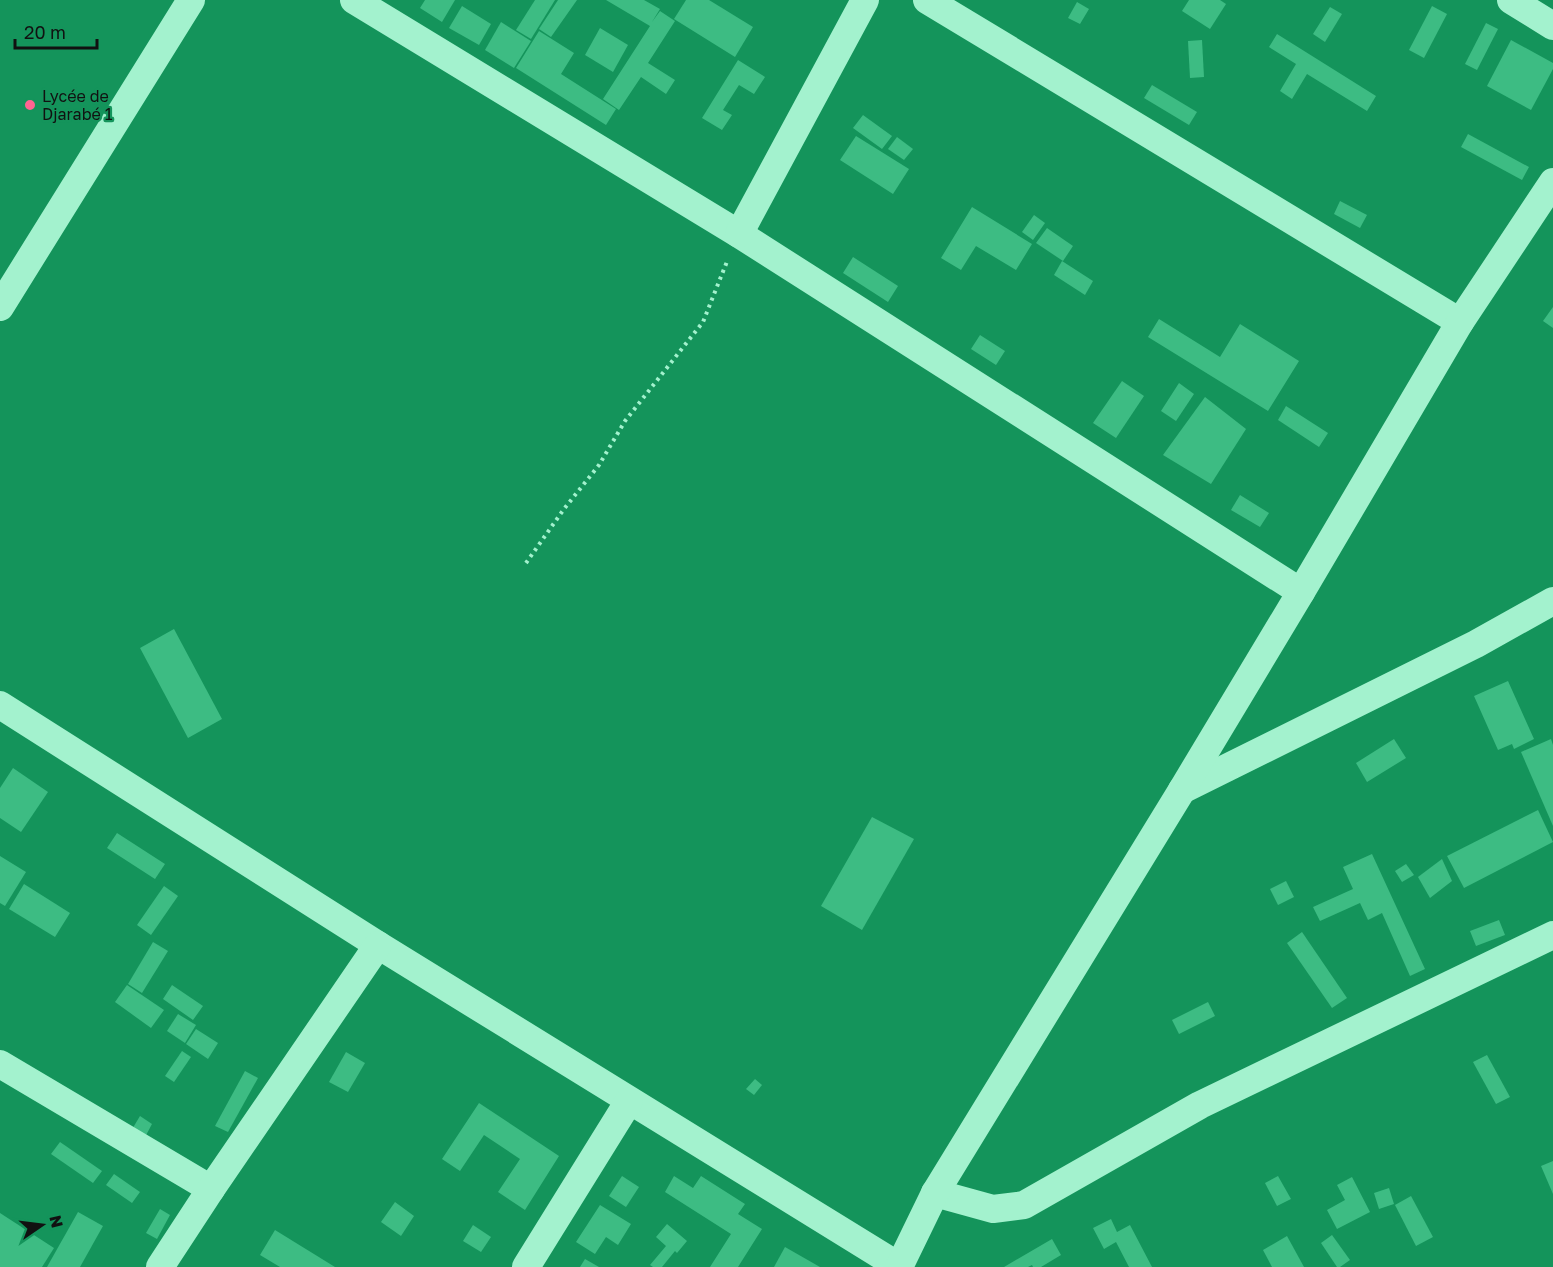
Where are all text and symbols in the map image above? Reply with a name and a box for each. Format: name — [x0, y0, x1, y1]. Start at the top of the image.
scale bar — [15, 12, 98, 50]
text: 20 m — [24, 21, 66, 43]
place label: Lycée de Djarabé 1 — [42, 86, 113, 124]
marker: Lycée de Djarabé 1 — [23, 98, 37, 112]
north arrow — [12, 1195, 72, 1255]
text: N — [45, 1213, 68, 1230]

